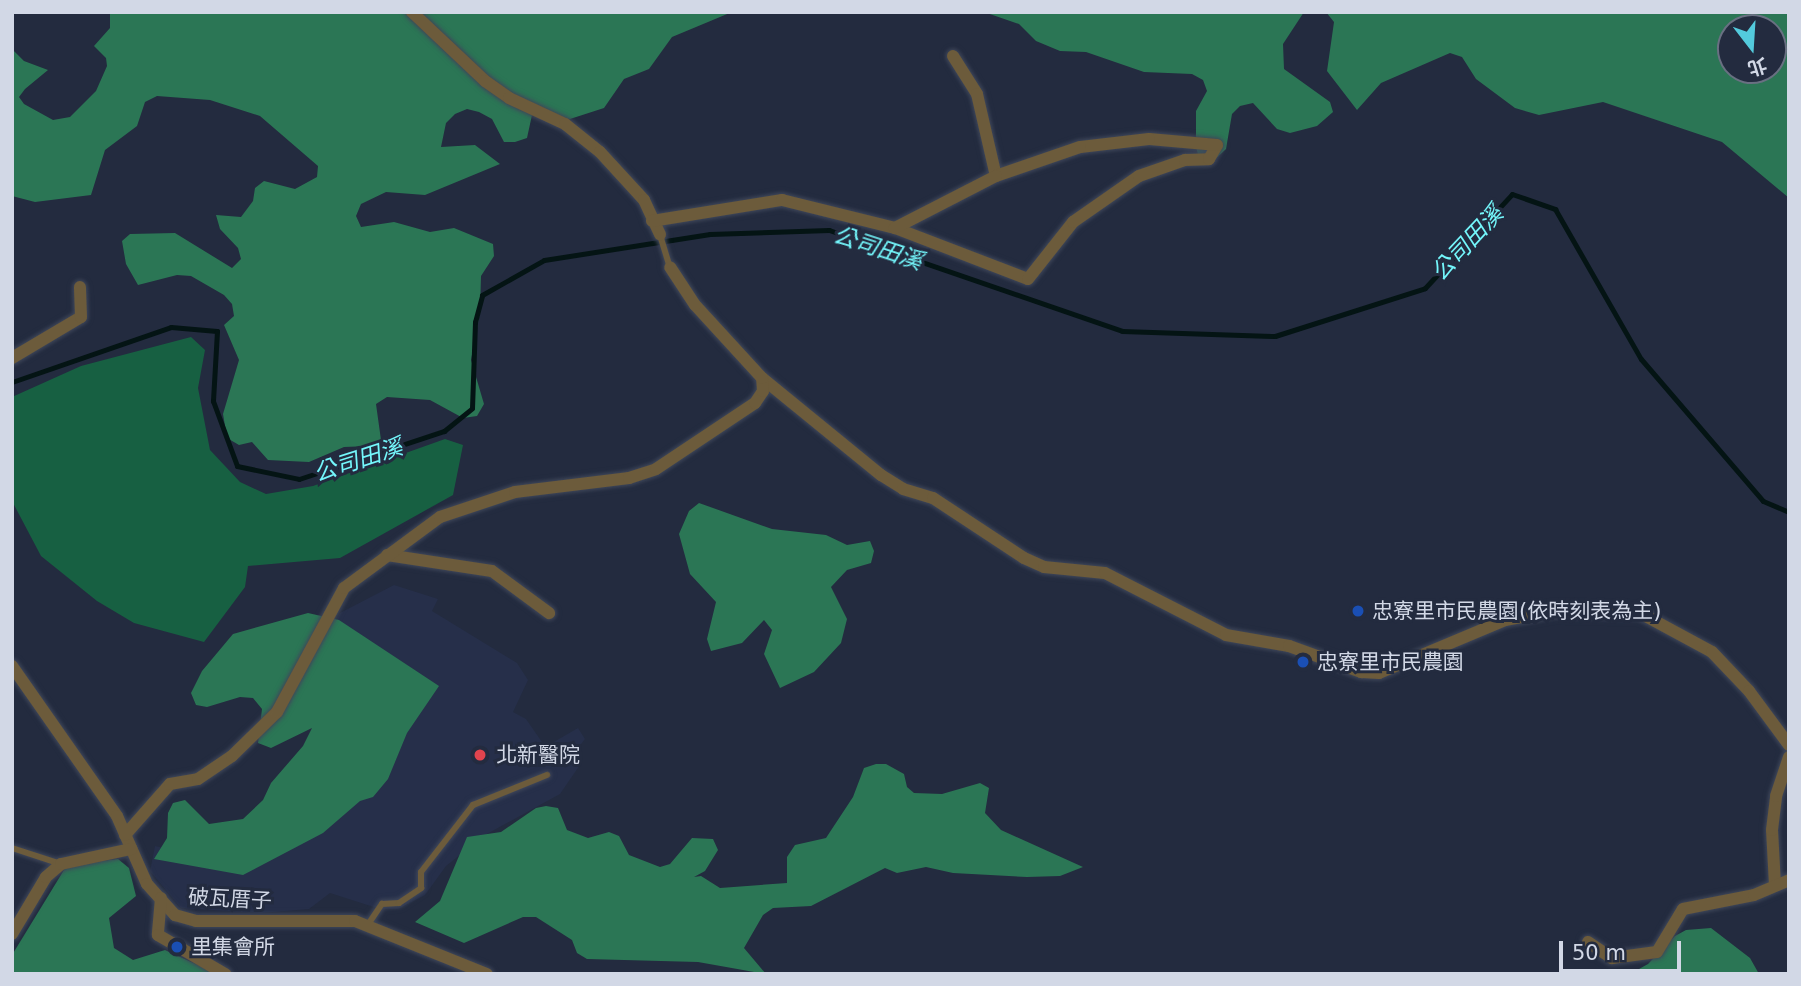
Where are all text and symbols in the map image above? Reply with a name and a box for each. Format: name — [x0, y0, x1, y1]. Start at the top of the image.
north arrow — [1717, 14, 1787, 84]
text: 北 — [1745, 54, 1770, 80]
water label: 公司田溪 — [1426, 200, 1508, 286]
water label: 公司田溪 — [830, 221, 926, 275]
water label: 公司田溪 — [310, 433, 406, 487]
place label: 忠寮里市民農園(依時刻表為主) — [1372, 598, 1661, 624]
marker: 忠寮里市民農園(依時刻表為主) — [1350, 603, 1366, 619]
place label: 忠寮里市民農園 — [1317, 649, 1464, 675]
marker: 忠寮里市民農園 — [1295, 654, 1311, 670]
place label: 北新醫院 — [496, 742, 580, 768]
marker: 北新醫院 — [470, 745, 490, 765]
street label: 破瓦厝子 — [187, 884, 273, 914]
scale bar — [1563, 926, 1686, 970]
place label: 里集會所 — [191, 934, 275, 960]
marker: 里集會所 — [169, 939, 185, 955]
text: 50 m — [1572, 941, 1626, 965]

